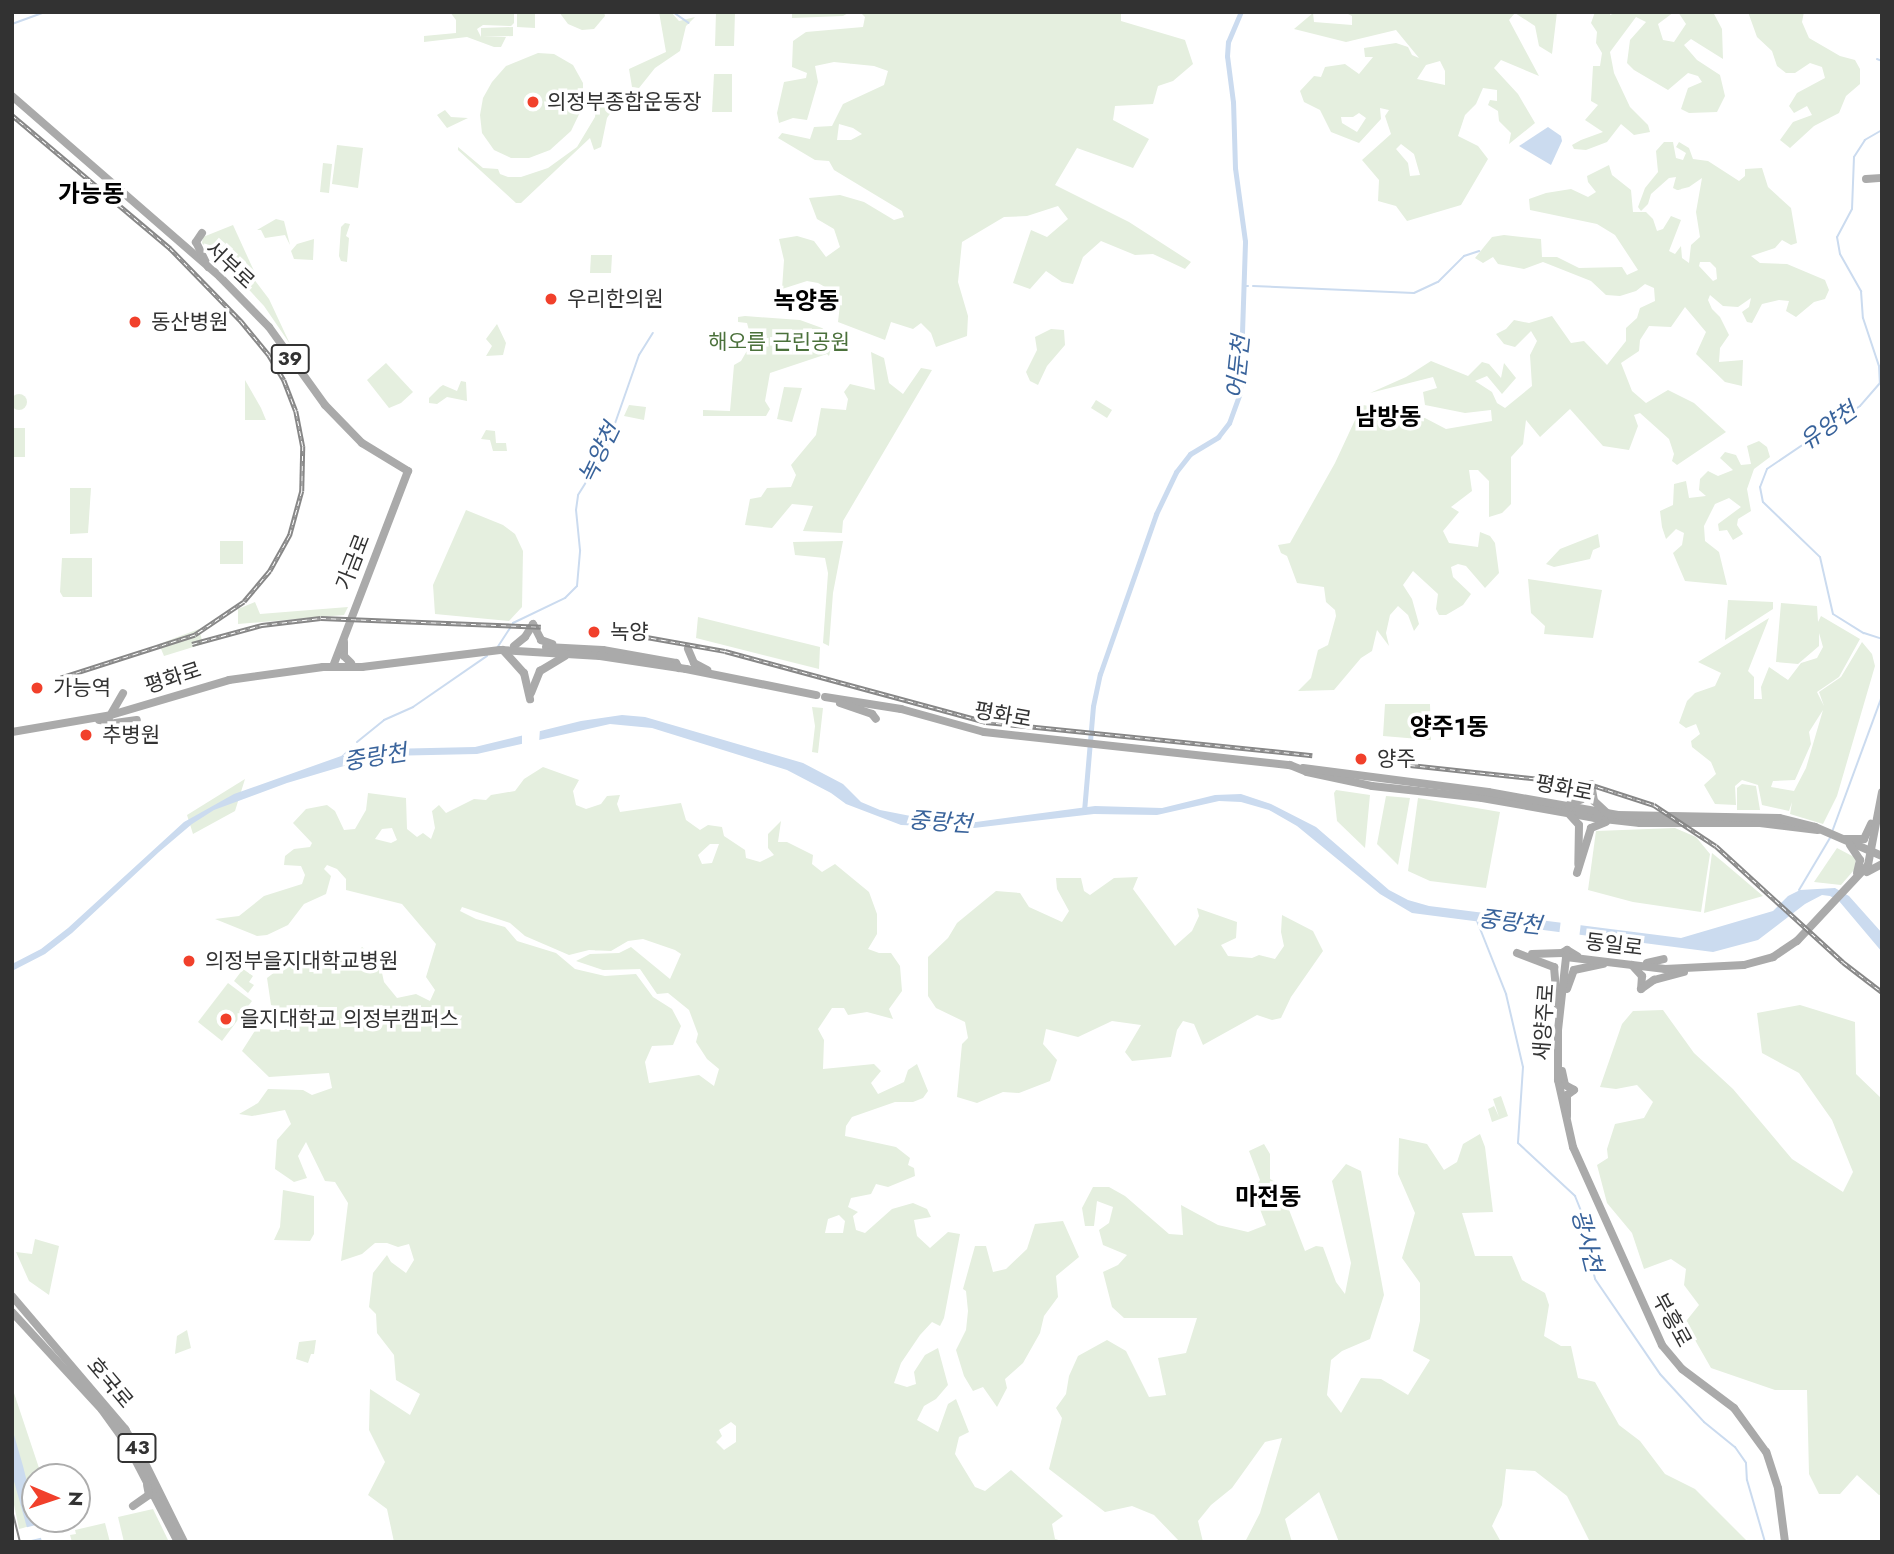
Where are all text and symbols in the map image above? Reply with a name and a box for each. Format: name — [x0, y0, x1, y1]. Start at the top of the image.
place label: 의정부종합운동장 — [547, 89, 702, 115]
marker: 의정부종합운동장 — [525, 94, 541, 110]
district label: 가능동 — [58, 180, 124, 208]
street label: 서부로 — [200, 236, 260, 294]
place label: 우리한의원 — [567, 286, 664, 312]
district label: 녹양동 — [773, 287, 839, 315]
marker: 우리한의원 — [541, 289, 561, 309]
place label: 동산병원 — [151, 309, 228, 335]
marker: 동산병원 — [125, 312, 145, 332]
park label: 해오름 근린공원 — [708, 329, 850, 355]
water label: 어둔천 — [1221, 334, 1255, 400]
road number: 39 — [269, 344, 311, 374]
water label: 유양천 — [1794, 396, 1862, 456]
district label: 남방동 — [1355, 403, 1421, 431]
water label: 녹양천 — [573, 418, 625, 488]
street label: 가금로 — [331, 530, 375, 594]
place label: 녹양 — [610, 619, 649, 645]
marker: 녹양 — [584, 622, 604, 642]
street label: 평화로 — [142, 657, 204, 699]
place label: 가능역 — [53, 675, 111, 701]
marker: 가능역 — [27, 678, 47, 698]
street label: 평화로 — [972, 698, 1034, 732]
district label: 양주1동 — [1410, 713, 1488, 741]
place label: 추병원 — [102, 722, 160, 748]
marker: 추병원 — [76, 725, 96, 745]
water label: 중랑천 — [341, 738, 409, 776]
place label: 양주 — [1377, 746, 1416, 772]
marker: 양주 — [1351, 749, 1371, 769]
street label: 평화로 — [1533, 770, 1595, 806]
water label: 중랑천 — [907, 806, 973, 838]
water label: 중랑천 — [1477, 904, 1543, 940]
street label: 동일로 — [1584, 929, 1644, 961]
place label: 의정부을지대학교병원 — [205, 948, 398, 974]
marker: 의정부을지대학교병원 — [179, 951, 199, 971]
street label: 새양주로 — [1529, 983, 1559, 1061]
place label: 을지대학교 의정부캠퍼스 — [240, 1006, 459, 1032]
marker: 을지대학교 의정부캠퍼스 — [218, 1011, 234, 1027]
district label: 마전동 — [1235, 1183, 1301, 1211]
water label: 광사천 — [1566, 1207, 1608, 1275]
street label: 부흥로 — [1647, 1289, 1697, 1351]
street label: 호국로 — [82, 1353, 138, 1413]
road number: 43 — [116, 1432, 158, 1464]
north arrow — [21, 1463, 91, 1533]
text: N — [62, 1491, 89, 1507]

